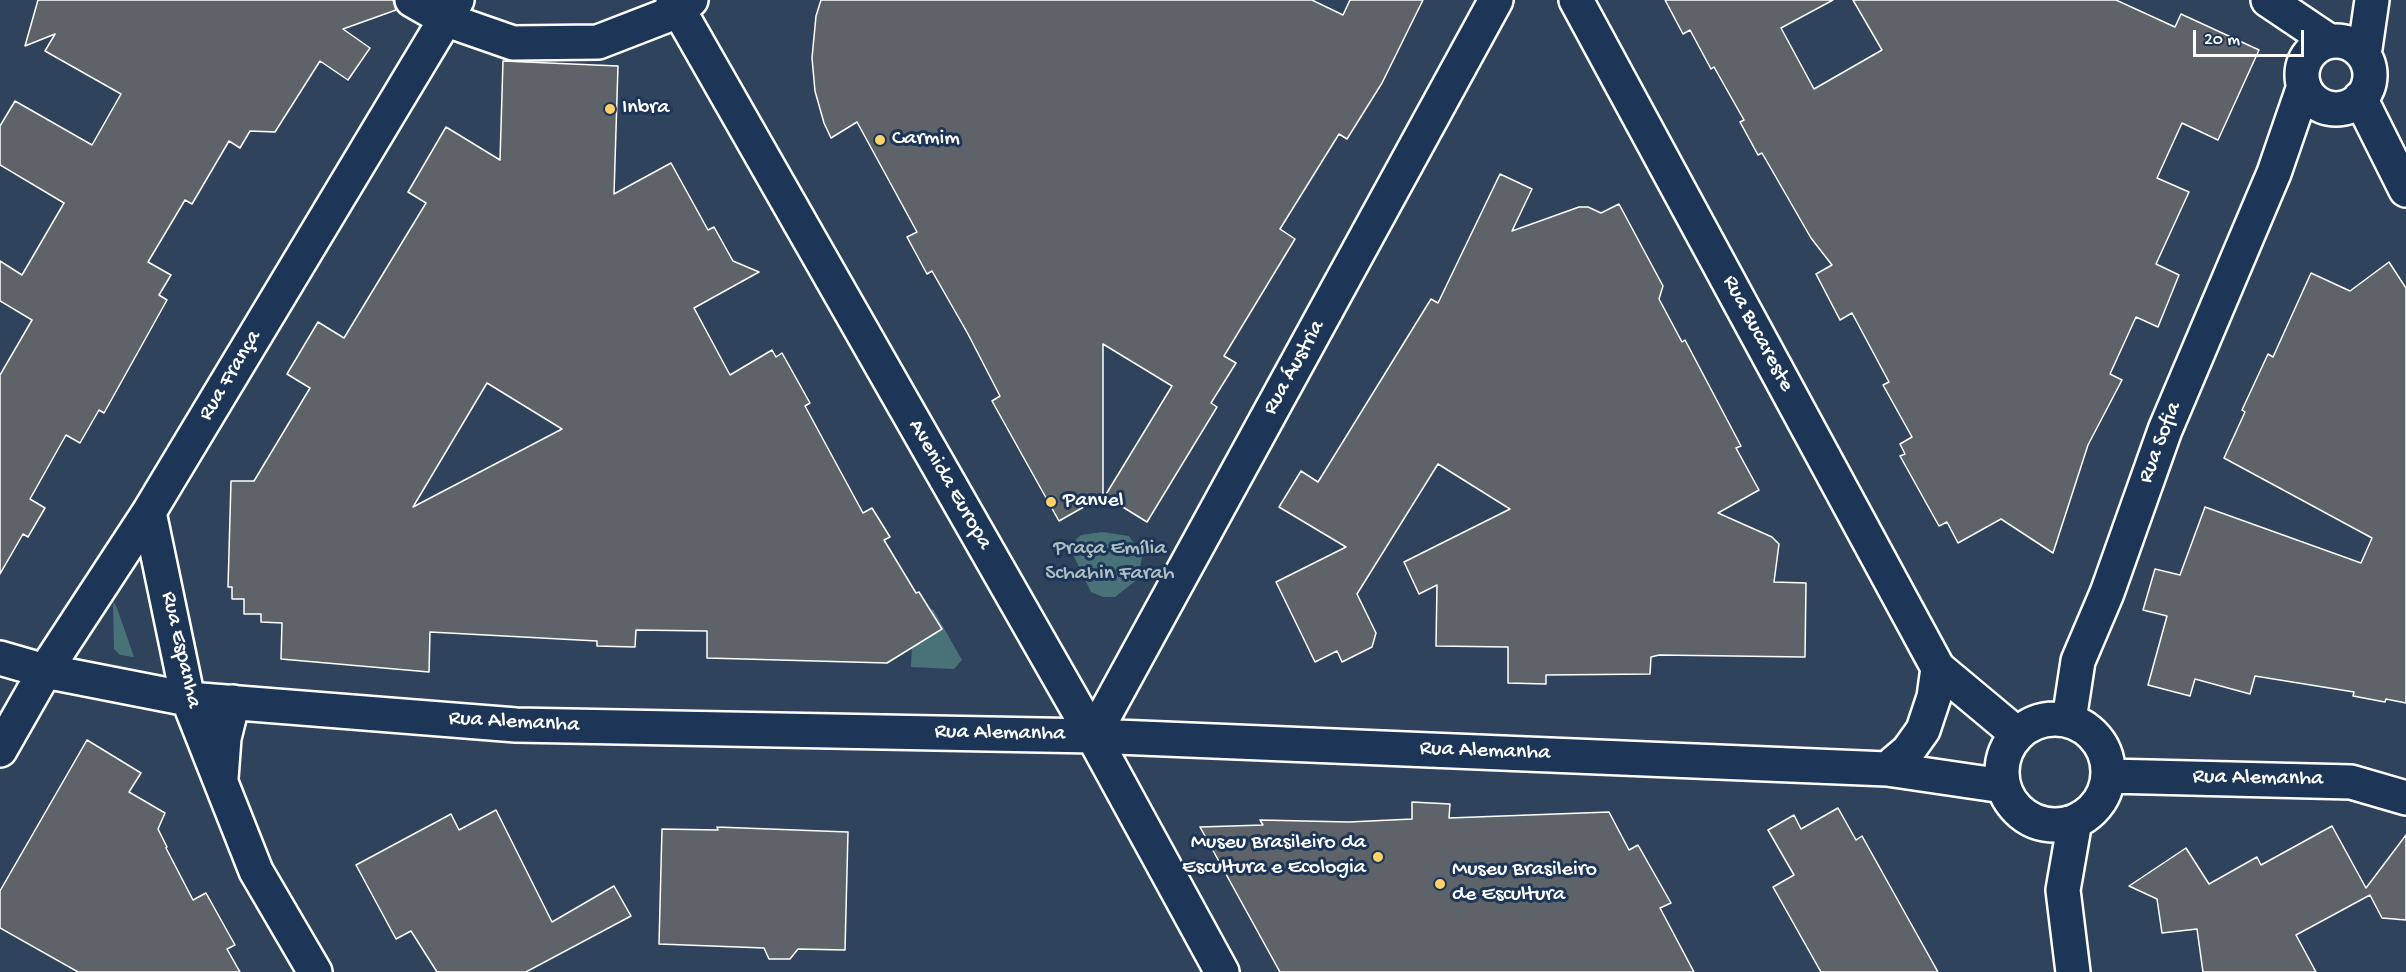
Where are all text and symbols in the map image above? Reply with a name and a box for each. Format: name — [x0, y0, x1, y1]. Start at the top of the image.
scale bar — [2196, 18, 2307, 56]
text: 20 m — [2204, 30, 2240, 51]
place label: Inbra — [622, 96, 669, 122]
marker: Inbra — [603, 102, 617, 116]
place label: Carmim — [892, 127, 960, 153]
marker: Carmim — [873, 133, 887, 147]
street label: Rua Bucareste — [1715, 271, 1799, 397]
street label: Rua Áustria — [1258, 316, 1332, 420]
street label: Rua França — [194, 326, 268, 426]
street label: Rua Sofia — [2134, 399, 2188, 487]
street label: Avenida Europa — [901, 415, 997, 555]
place label: Panvel — [1063, 489, 1124, 515]
marker: Panvel — [1044, 495, 1058, 509]
park label: Praça Emília Schahin Farah — [1045, 537, 1175, 588]
street label: Rua Espanha — [154, 589, 206, 711]
street label: Rua Alemanha — [448, 706, 580, 740]
street label: Rua Alemanha — [934, 720, 1066, 748]
street label: Rua Alemanha — [1419, 737, 1551, 767]
street label: Rua Alemanha — [2192, 765, 2324, 793]
place label: Museu Brasileiro da Escultura e Ecologia — [1182, 831, 1366, 882]
marker: Museu Brasileiro da Escultura e Ecologia — [1371, 850, 1385, 864]
place label: Museu Brasileiro de Escultura — [1452, 858, 1597, 909]
marker: Museu Brasileiro de Escultura — [1433, 877, 1447, 891]

